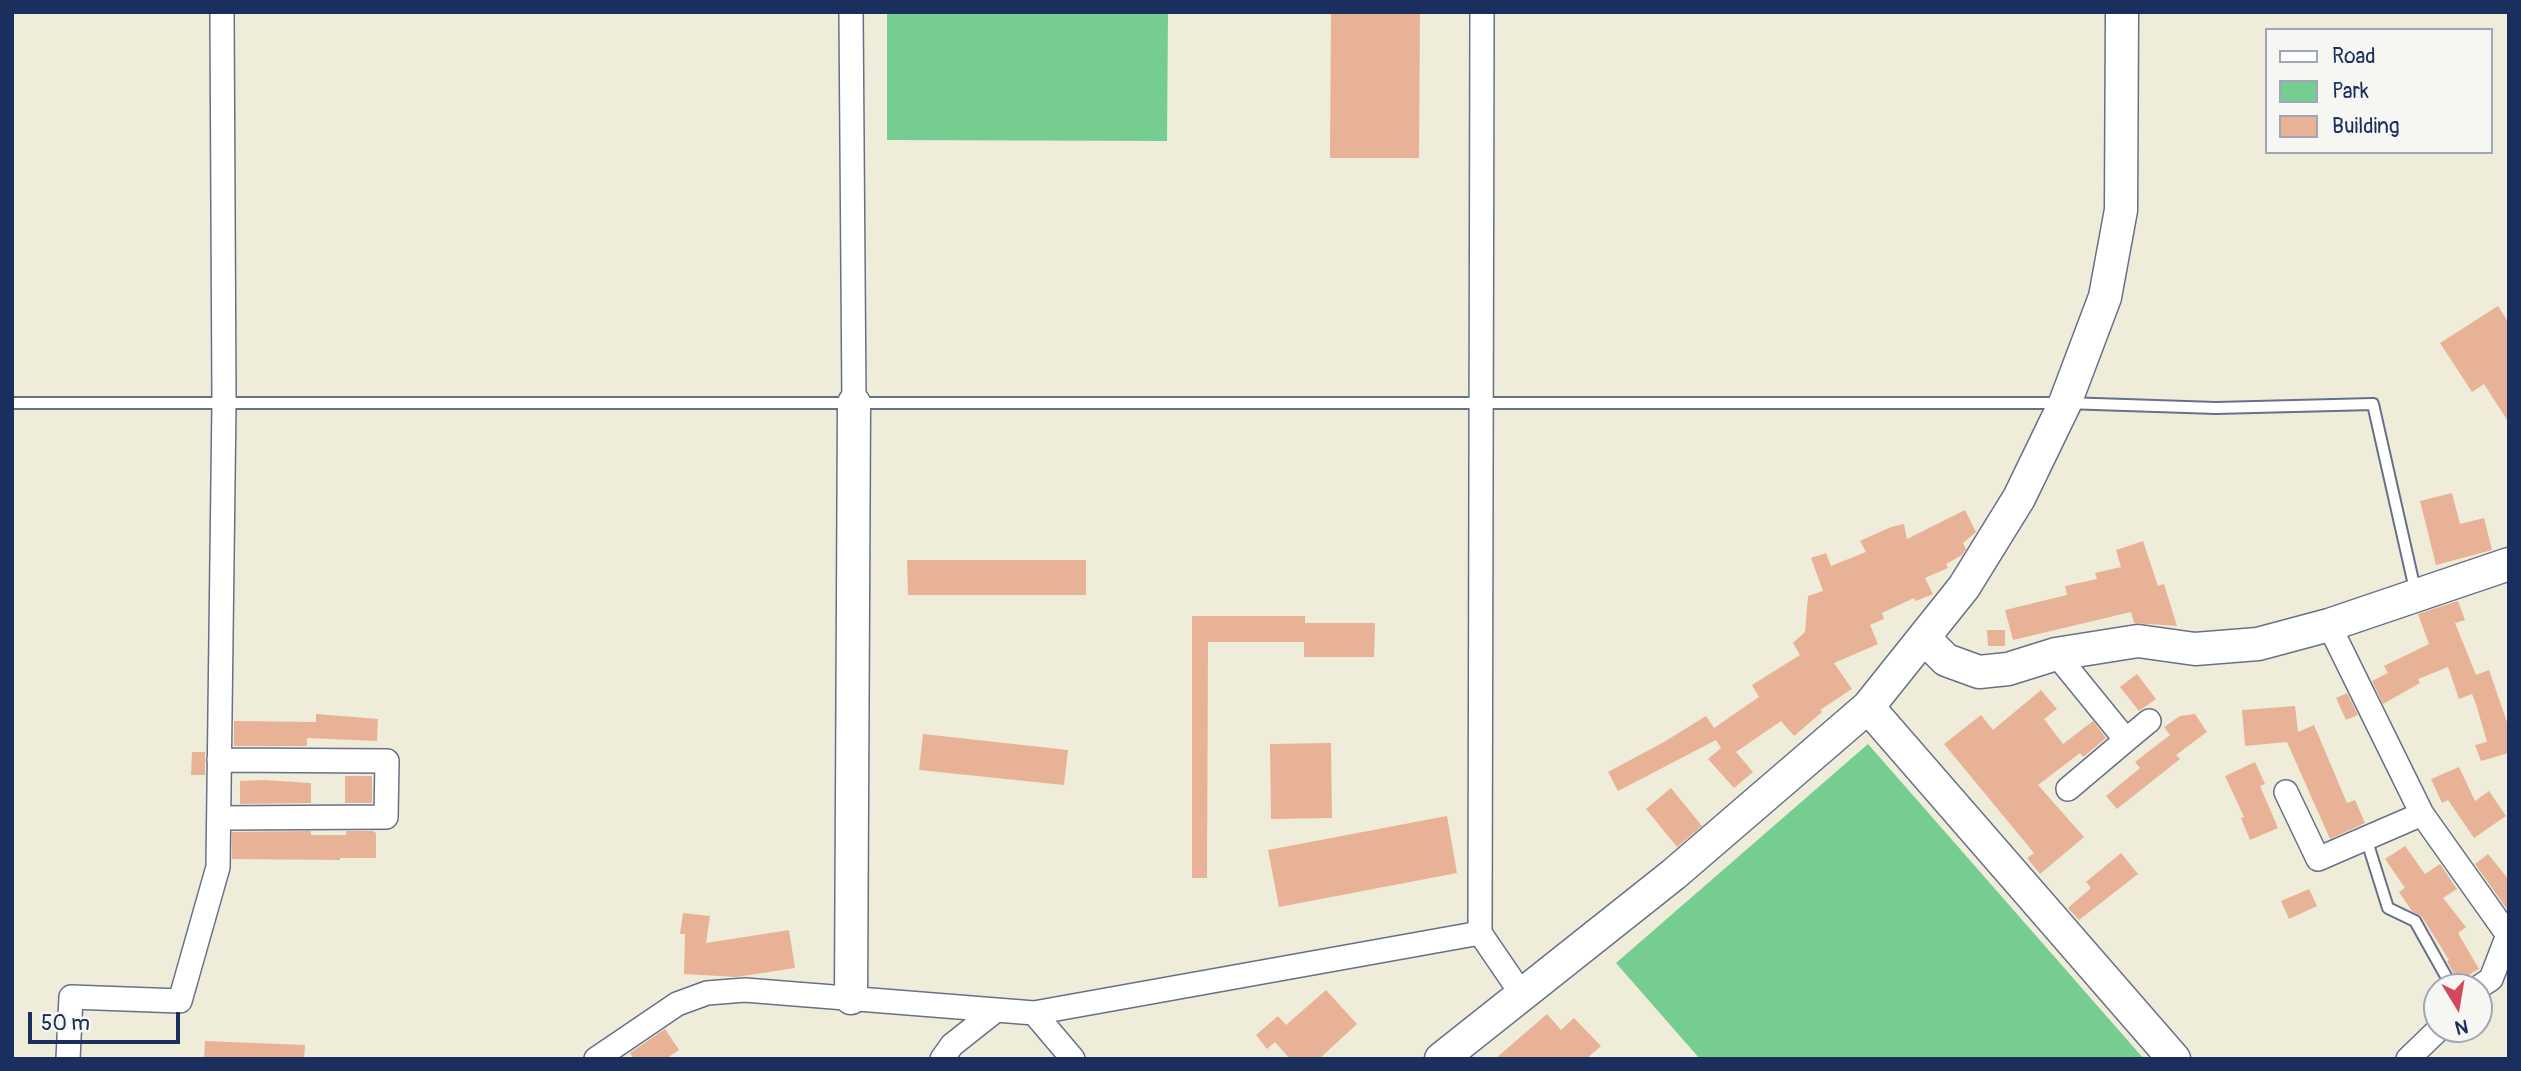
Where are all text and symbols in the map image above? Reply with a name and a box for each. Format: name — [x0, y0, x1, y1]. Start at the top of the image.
legend — [2266, 28, 2493, 154]
text: Road — [2332, 43, 2376, 70]
text: Park — [2332, 78, 2369, 105]
text: Building — [2332, 113, 2399, 140]
north arrow — [2423, 973, 2493, 1043]
scale bar — [32, 998, 184, 1042]
text: 50 m — [41, 1010, 90, 1037]
text: N — [2453, 1014, 2470, 1040]

